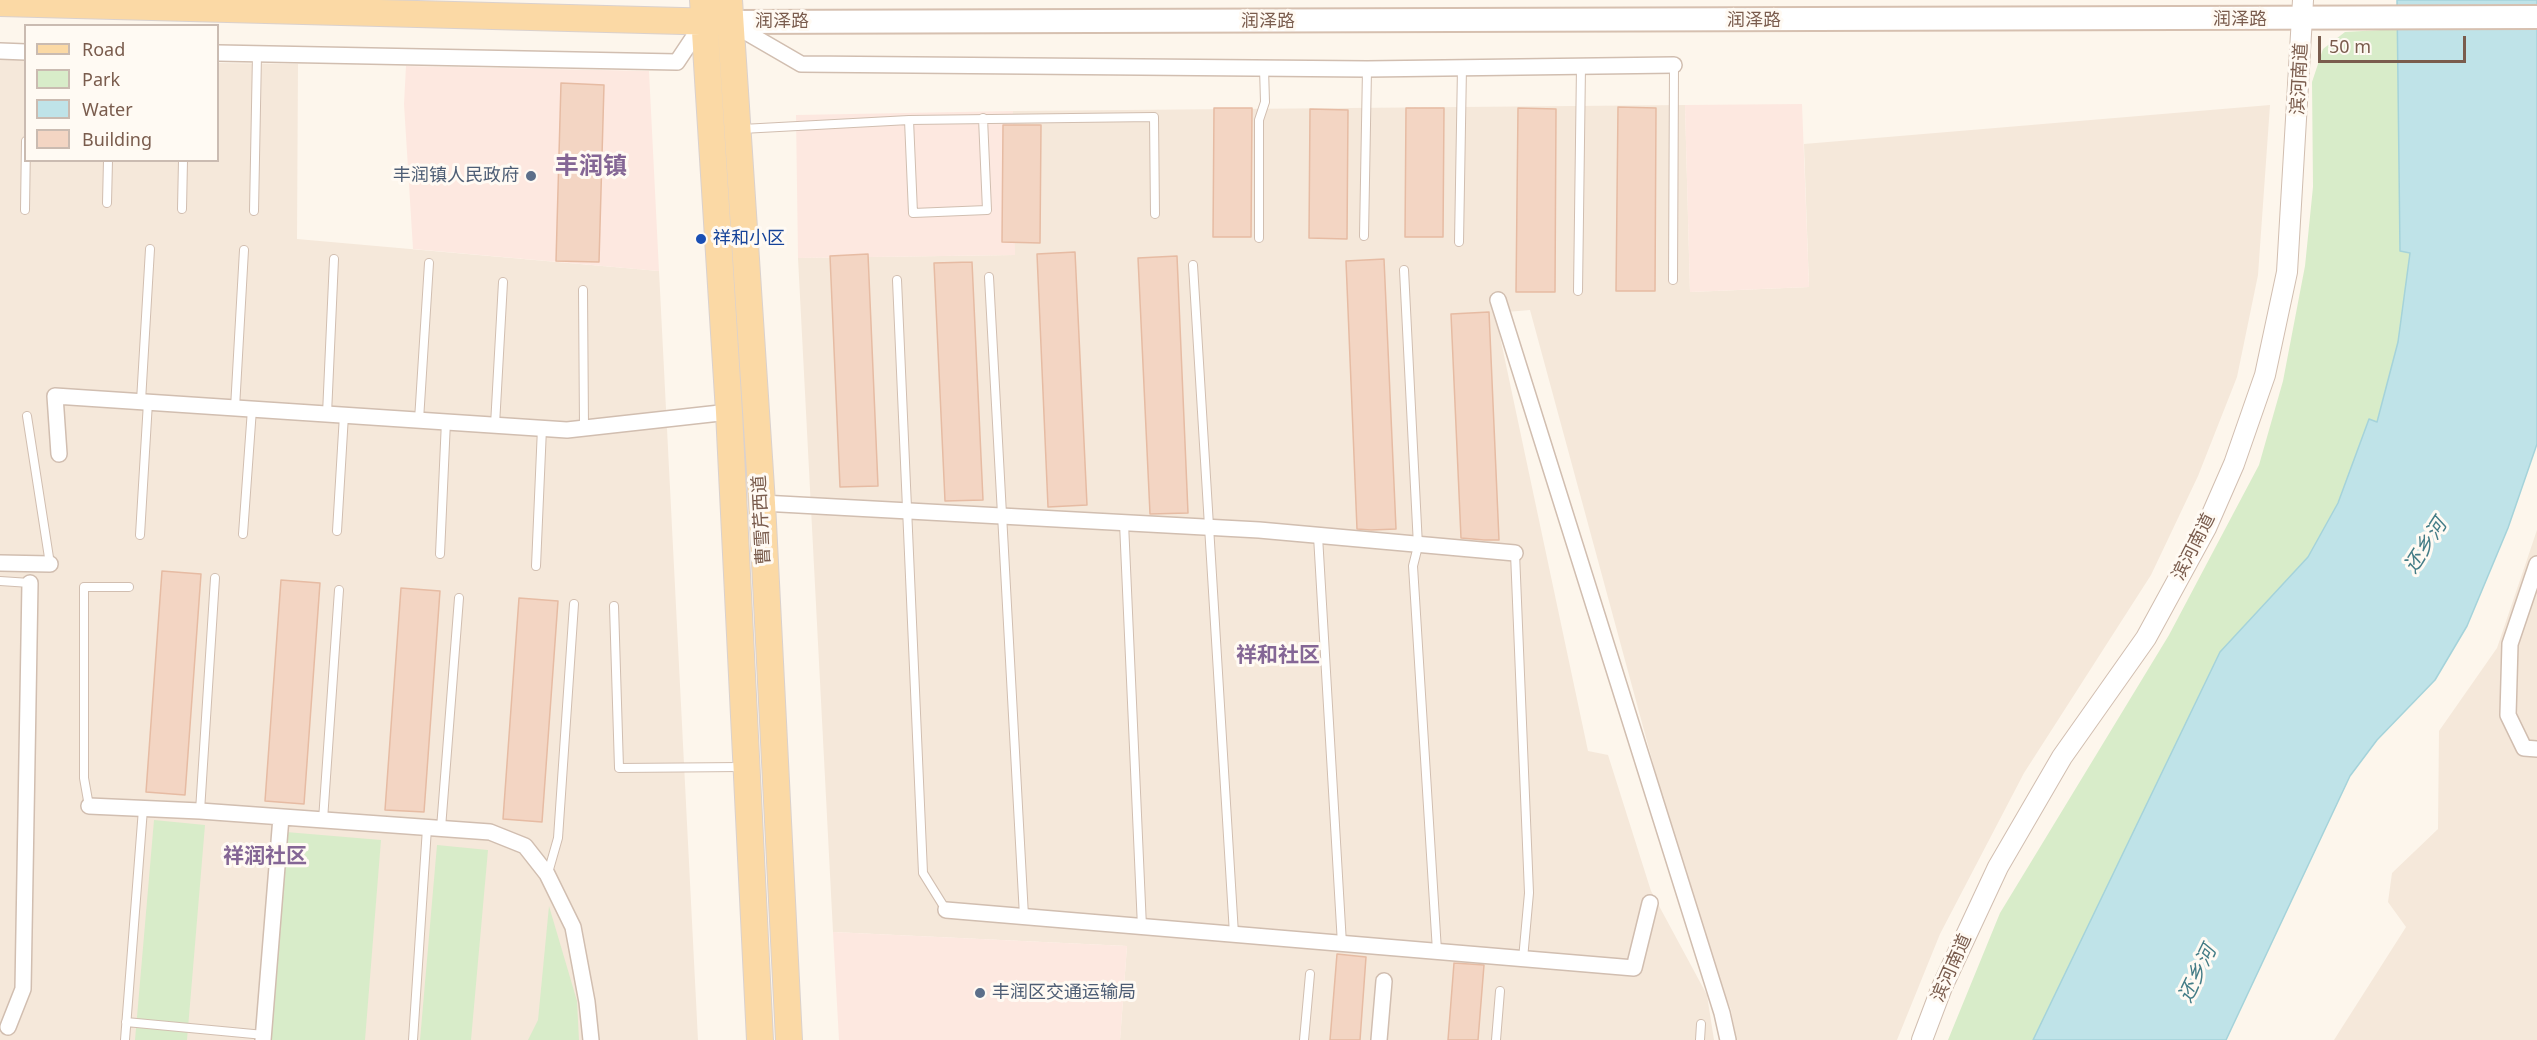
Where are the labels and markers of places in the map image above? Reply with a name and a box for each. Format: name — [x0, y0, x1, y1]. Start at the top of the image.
place label: 丰润镇人民政府 — [393, 165, 519, 187]
marker: 丰润镇人民政府 — [524, 169, 538, 183]
place label: 祥和小区 — [713, 228, 785, 250]
marker: 祥和小区 — [694, 232, 708, 246]
place label: 丰润区交通运输局 — [992, 982, 1136, 1004]
marker: 丰润区交通运输局 — [973, 986, 987, 1000]

